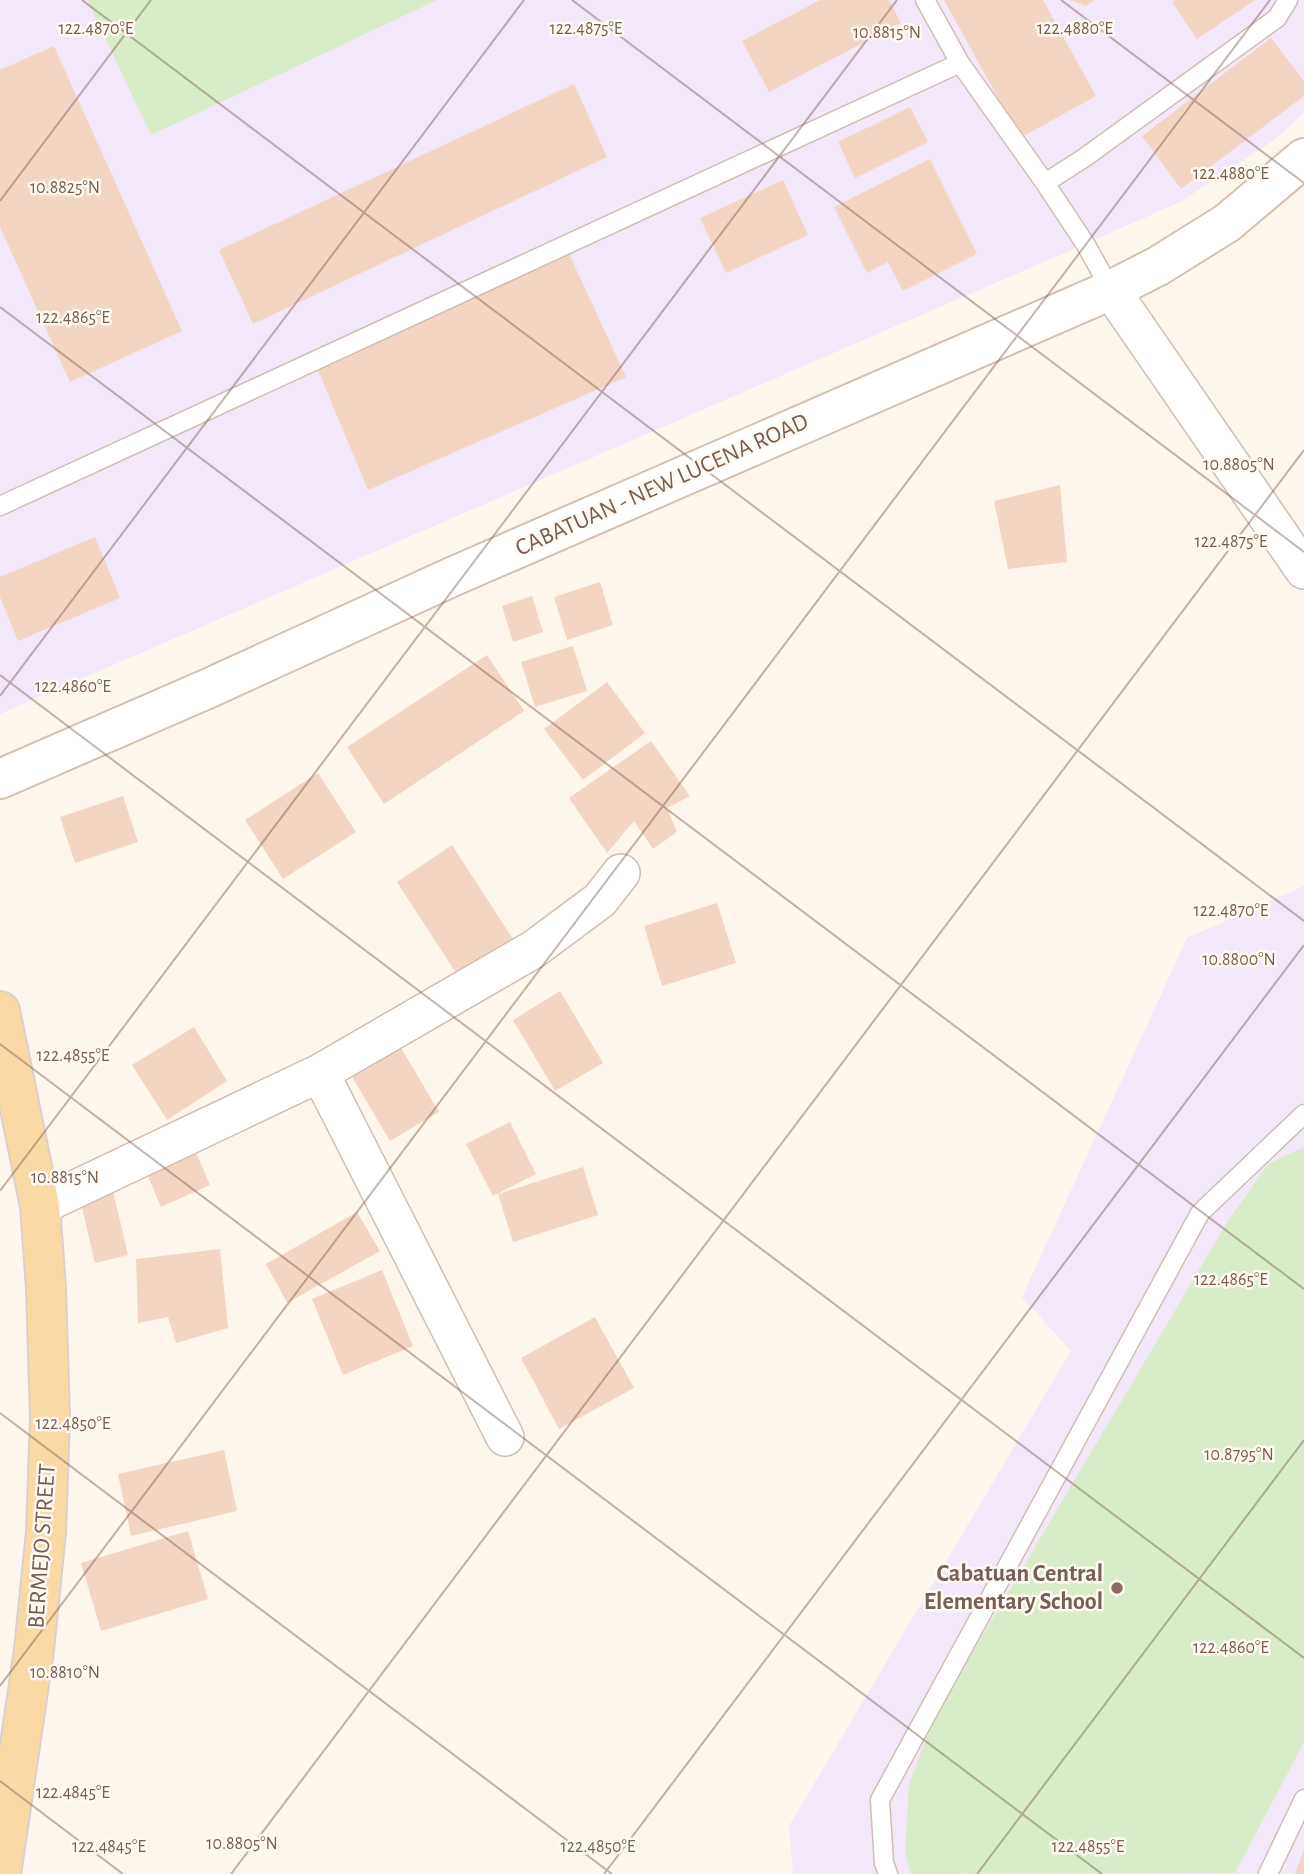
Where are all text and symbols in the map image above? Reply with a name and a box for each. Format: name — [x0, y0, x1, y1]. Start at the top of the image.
text: 122.4870°E — [59, 20, 134, 38]
text: 122.4875°E — [550, 20, 623, 38]
text: 122.4880°E — [1037, 20, 1113, 38]
text: 10.8815°N — [853, 24, 921, 42]
text: 122.4880°E — [1193, 165, 1269, 183]
text: 10.8825°N — [30, 179, 100, 197]
text: 122.4865°E — [36, 309, 110, 327]
street label: CABATUAN - NEW LUCENA ROAD — [512, 409, 812, 561]
text: 10.8805°N — [1203, 456, 1275, 474]
text: 122.4875°E — [1195, 533, 1268, 551]
text: 122.4860°E — [35, 678, 111, 696]
text: 122.4870°E — [1194, 902, 1269, 920]
text: 10.8800°N — [1202, 951, 1276, 969]
text: 122.4855°E — [37, 1047, 110, 1065]
text: 10.8815°N — [31, 1169, 99, 1187]
text: 122.4865°E — [1194, 1271, 1268, 1289]
text: 122.4850°E — [36, 1415, 111, 1433]
text: 10.8795°N — [1204, 1446, 1274, 1464]
street label: BERMEJO STREET — [24, 1462, 60, 1629]
place label: Cabatuan Central Elementary School — [924, 1562, 1103, 1614]
marker: Cabatuan Central Elementary School — [1109, 1580, 1125, 1596]
text: 122.4860°E — [1193, 1639, 1269, 1657]
text: 10.8810°N — [30, 1664, 100, 1682]
text: 122.4845°E — [36, 1784, 110, 1802]
text: 10.8805°N — [206, 1835, 278, 1853]
text: 122.4845°E — [72, 1838, 146, 1856]
text: 122.4850°E — [561, 1838, 636, 1856]
text: 122.4855°E — [1052, 1838, 1125, 1856]

